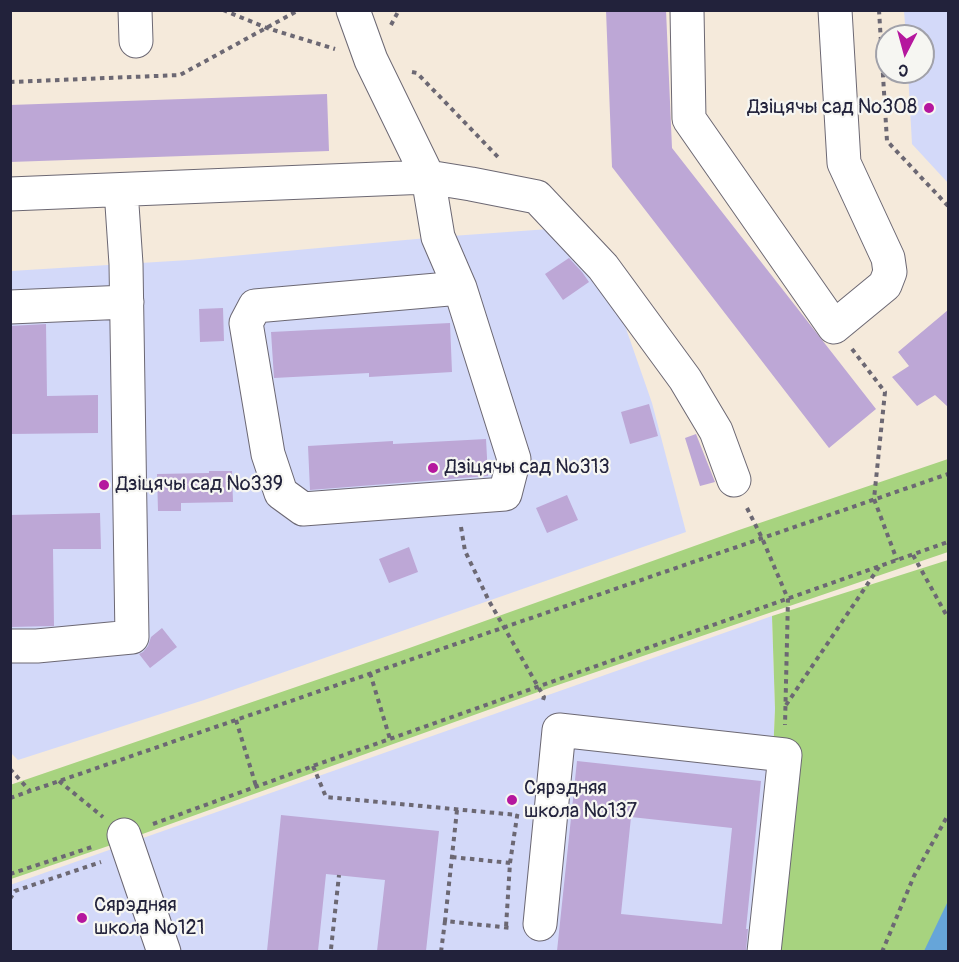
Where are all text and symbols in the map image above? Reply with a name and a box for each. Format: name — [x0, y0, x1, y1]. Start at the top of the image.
north arrow — [875, 24, 935, 84]
text: С — [897, 59, 909, 80]
place label: Дзіцячы сад №308 — [748, 96, 917, 120]
marker: Дзіцячы сад №308 — [922, 101, 936, 115]
place label: Дзіцячы сад №313 — [445, 456, 610, 480]
marker: Дзіцячы сад №313 — [426, 461, 440, 475]
place label: Дзіцячы сад №339 — [116, 473, 283, 497]
marker: Дзіцячы сад №339 — [97, 478, 111, 492]
place label: Сярэдняя школа №137 — [524, 777, 637, 824]
marker: Сярэдняя школа №137 — [505, 793, 519, 807]
place label: Сярэдняя школа №121 — [94, 894, 204, 941]
marker: Сярэдняя школа №121 — [75, 911, 89, 925]

